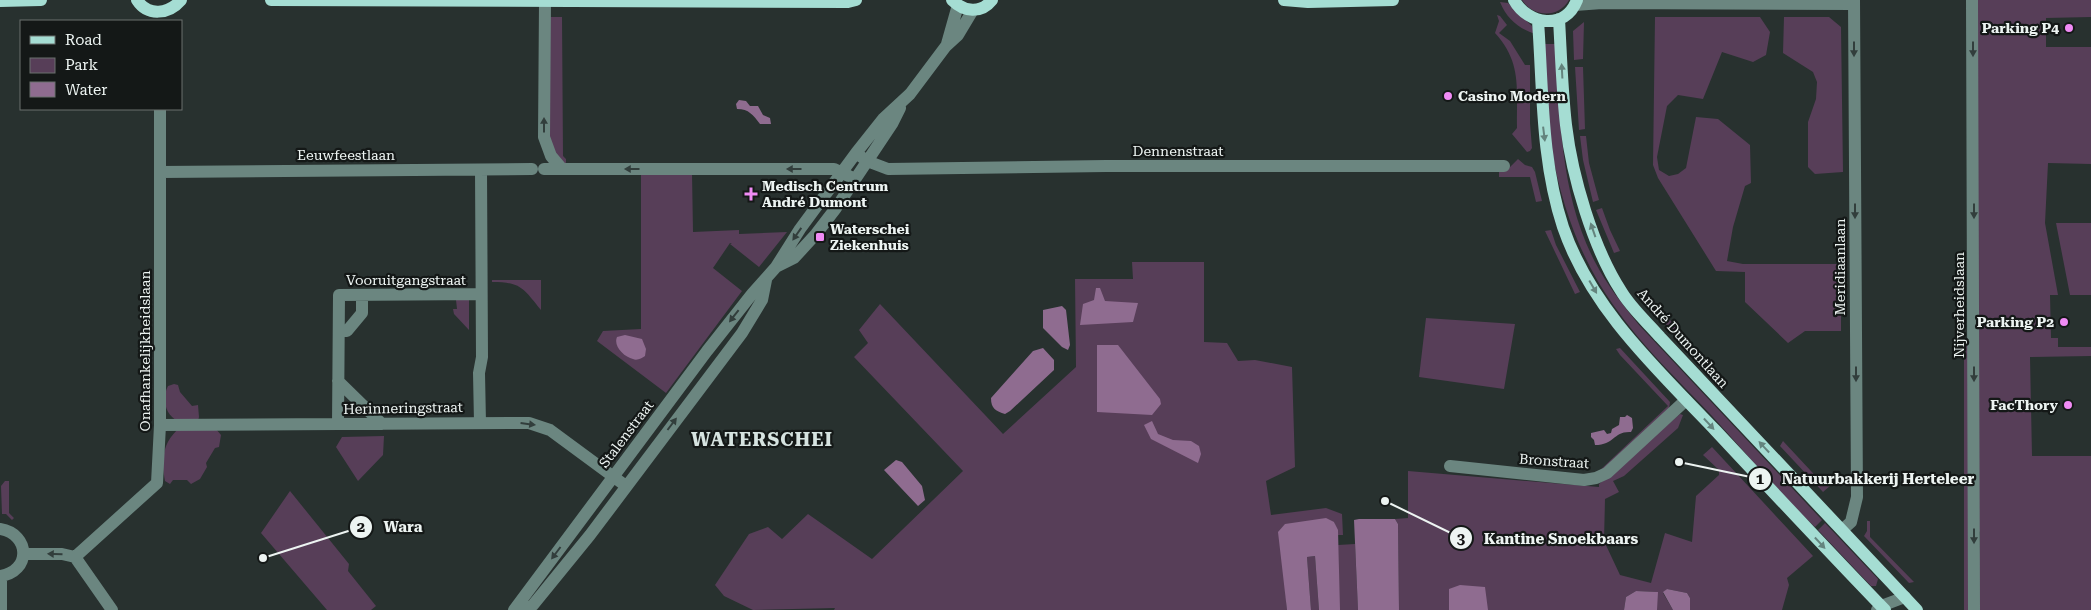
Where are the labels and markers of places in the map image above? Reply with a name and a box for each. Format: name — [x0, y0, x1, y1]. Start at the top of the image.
place label: Parking P4 — [1982, 20, 2059, 36]
marker: Parking P4 — [2063, 22, 2075, 34]
place label: Casino Modern — [1458, 88, 1566, 104]
marker: Casino Modern — [1442, 90, 1454, 102]
place label: Medisch Centrum André Dumont — [762, 178, 889, 210]
marker: Medisch Centrum André Dumont — [744, 187, 758, 201]
place label: Waterschei Ziekenhuis — [830, 221, 910, 253]
marker: Waterschei Ziekenhuis — [814, 231, 826, 243]
place label: Parking P2 — [1977, 314, 2054, 330]
marker: Parking P2 — [2058, 316, 2070, 328]
place label: FacThory — [1990, 397, 2059, 413]
marker: FacThory — [2062, 399, 2074, 411]
callout: Natuurbakkerij Herteleer — [1747, 464, 1985, 494]
callout: Wara — [349, 512, 433, 542]
callout: Kantine Snoekbaars — [1448, 523, 1648, 553]

